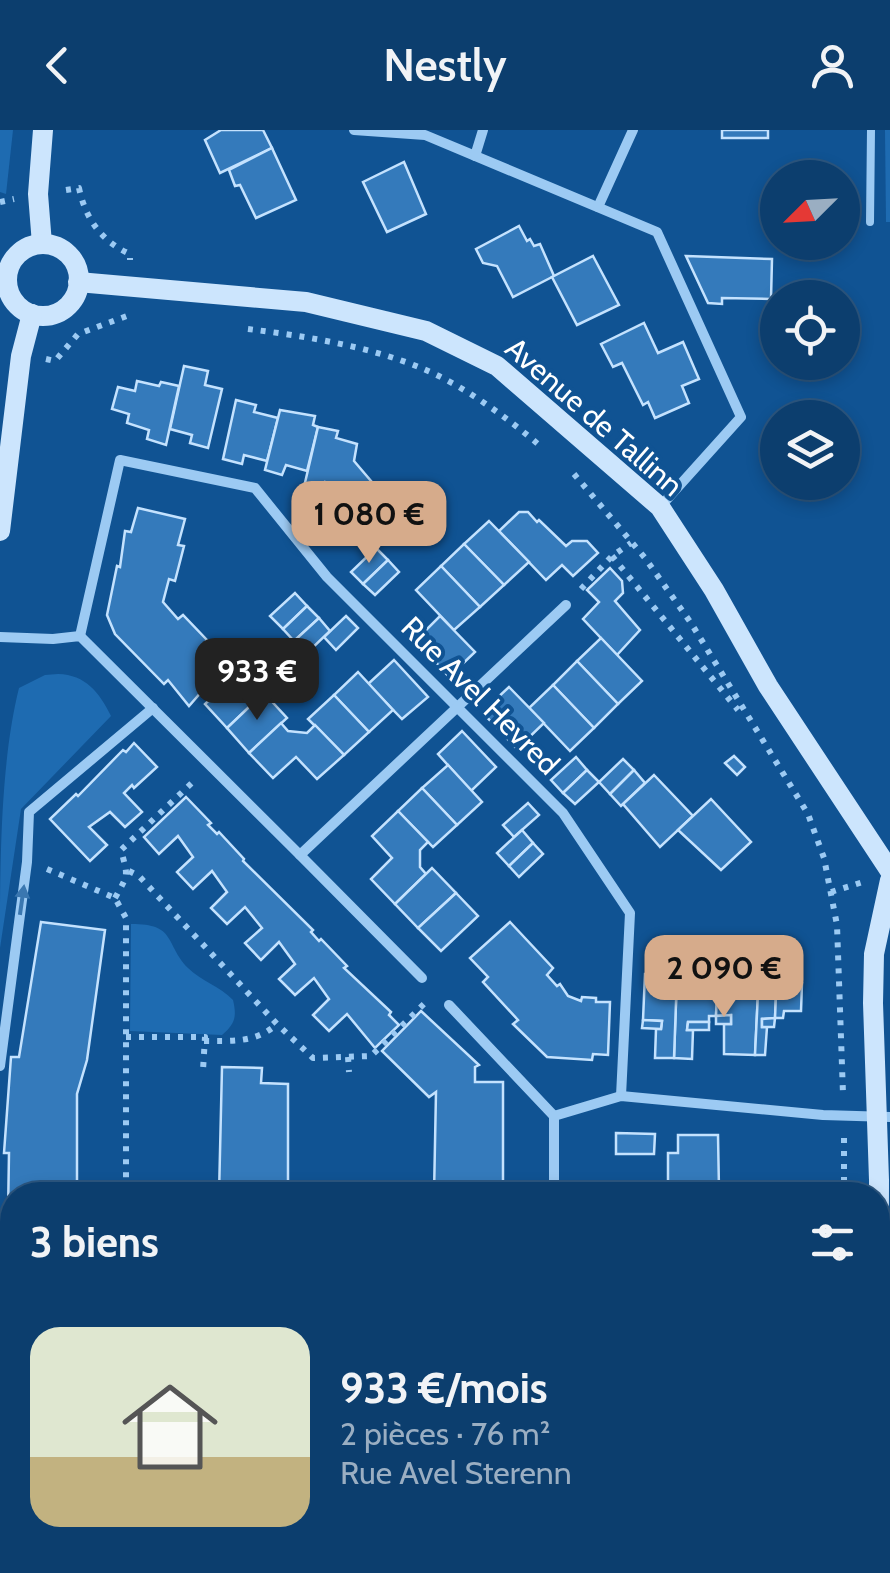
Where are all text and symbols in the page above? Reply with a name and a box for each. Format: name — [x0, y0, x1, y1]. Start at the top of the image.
icon: back — [30, 38, 85, 93]
text: Nestly — [383, 38, 507, 92]
icon: person — [805, 38, 860, 93]
north arrow — [760, 160, 860, 260]
map controls — [760, 160, 860, 500]
button: locate — [760, 280, 860, 380]
street label: Avenue de Tallinn — [498, 329, 691, 504]
button: layers — [760, 400, 860, 500]
pin: 1 080 € — [277, 481, 461, 566]
text: 1 080 € — [313, 494, 425, 533]
street label: Rue Avel Hevred — [394, 609, 567, 782]
pin: 933 € — [187, 638, 327, 723]
text: 933 € — [217, 651, 297, 690]
one-way arrow — [14, 884, 30, 916]
pin: 2 090 € — [632, 935, 816, 1020]
text: 2 090 € — [666, 948, 782, 987]
icon: filters — [805, 1215, 860, 1270]
text: 3 biens — [30, 1216, 159, 1268]
text: 933 €/mois — [340, 1362, 548, 1414]
icon: home — [110, 1367, 230, 1487]
text: 2 pièces · 76 m² — [340, 1414, 550, 1453]
text: Rue Avel Sterenn — [340, 1453, 572, 1492]

